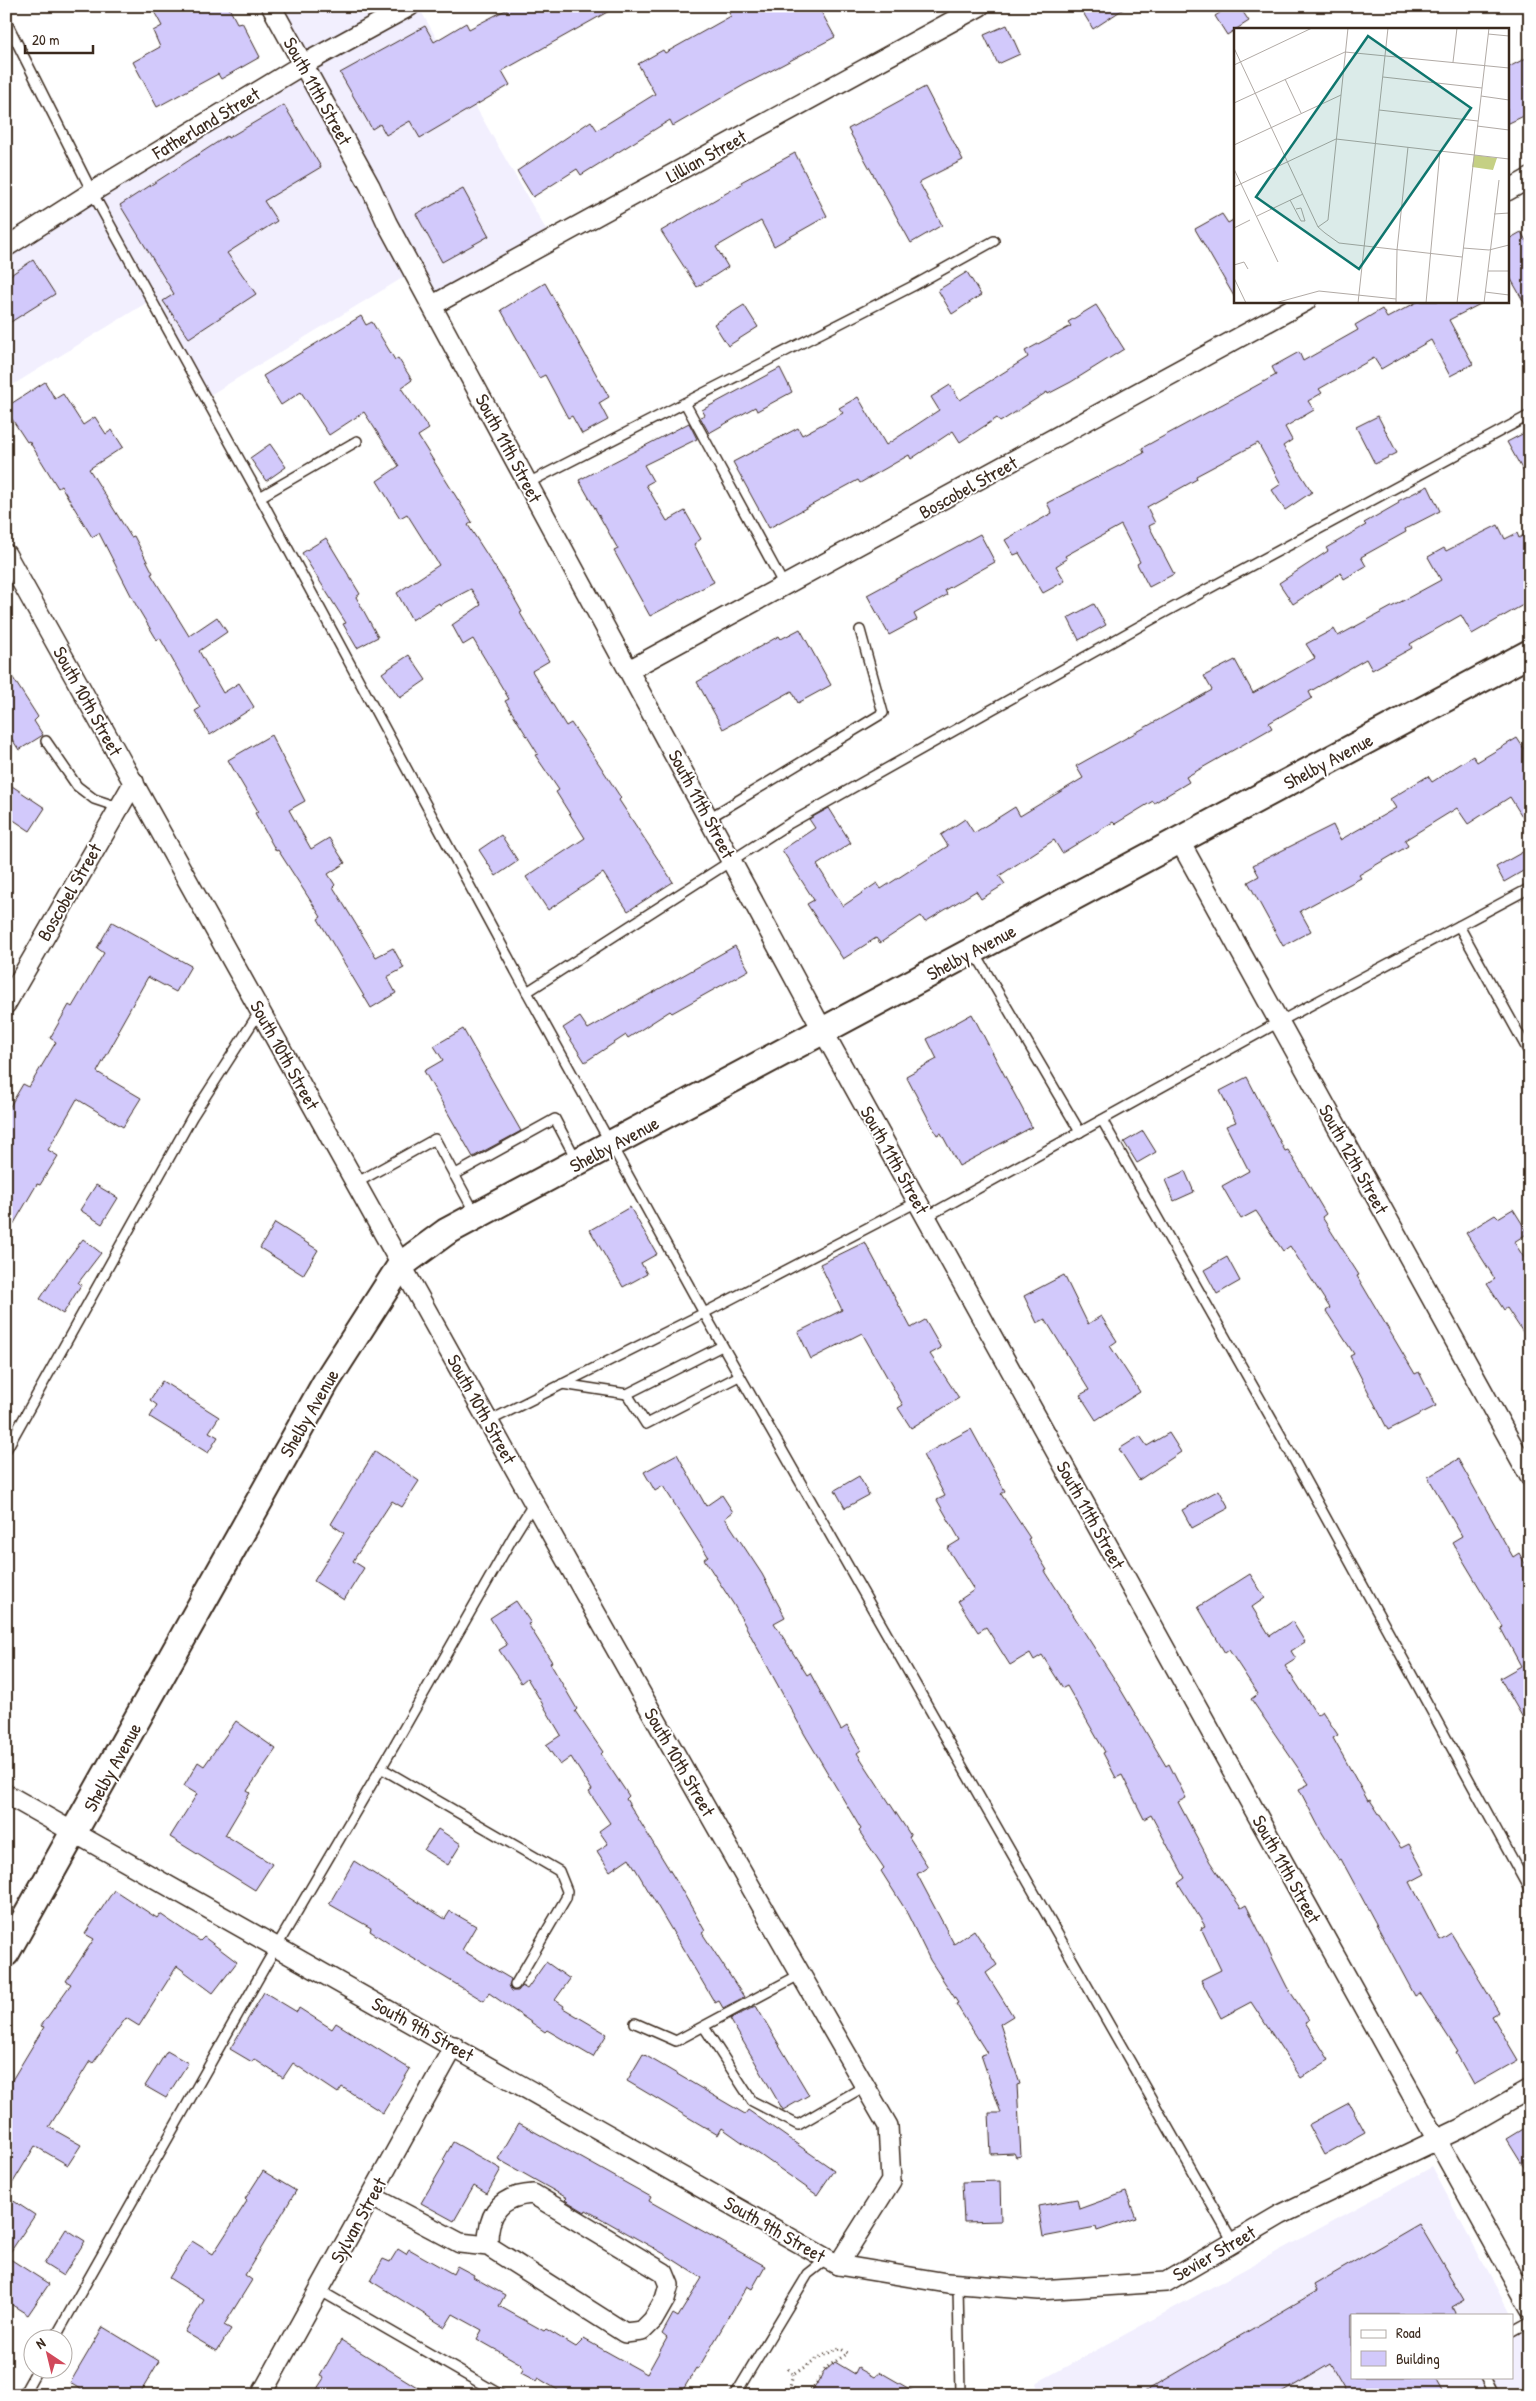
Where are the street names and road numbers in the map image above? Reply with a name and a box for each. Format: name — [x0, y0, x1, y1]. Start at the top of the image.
street label: South 11th Street — [278, 32, 359, 150]
street label: Fatherland Street — [147, 80, 265, 166]
street label: Lillian Street — [661, 123, 751, 189]
street label: South 11th Street — [469, 389, 549, 507]
street label: Boscobel Street — [914, 449, 1022, 525]
street label: South 10th Street — [47, 642, 129, 761]
street label: Shelby Avenue — [1279, 726, 1378, 795]
street label: South 11th Street — [662, 745, 742, 863]
street label: Boscobel Street — [31, 838, 108, 946]
street label: Shelby Avenue — [922, 917, 1021, 986]
street label: South 10th Street — [244, 996, 326, 1115]
street label: South 12th Street — [1313, 1099, 1395, 1219]
street label: South 11th Street — [855, 1101, 936, 1219]
street label: Shelby Avenue — [565, 1109, 664, 1178]
street label: South 10th Street — [441, 1350, 523, 1469]
street label: Shelby Avenue — [273, 1364, 345, 1462]
street label: South 11th Street — [1051, 1456, 1132, 1574]
street label: South 10th Street — [638, 1703, 722, 1821]
street label: Shelby Avenue — [77, 1718, 147, 1816]
street label: South 11th Street — [1247, 1810, 1328, 1928]
street label: South 9th Street — [367, 1990, 479, 2068]
street label: Sylvan Street — [324, 2172, 392, 2267]
street label: South 9th Street — [720, 2189, 831, 2269]
street label: Sevier Street — [1168, 2219, 1261, 2287]

